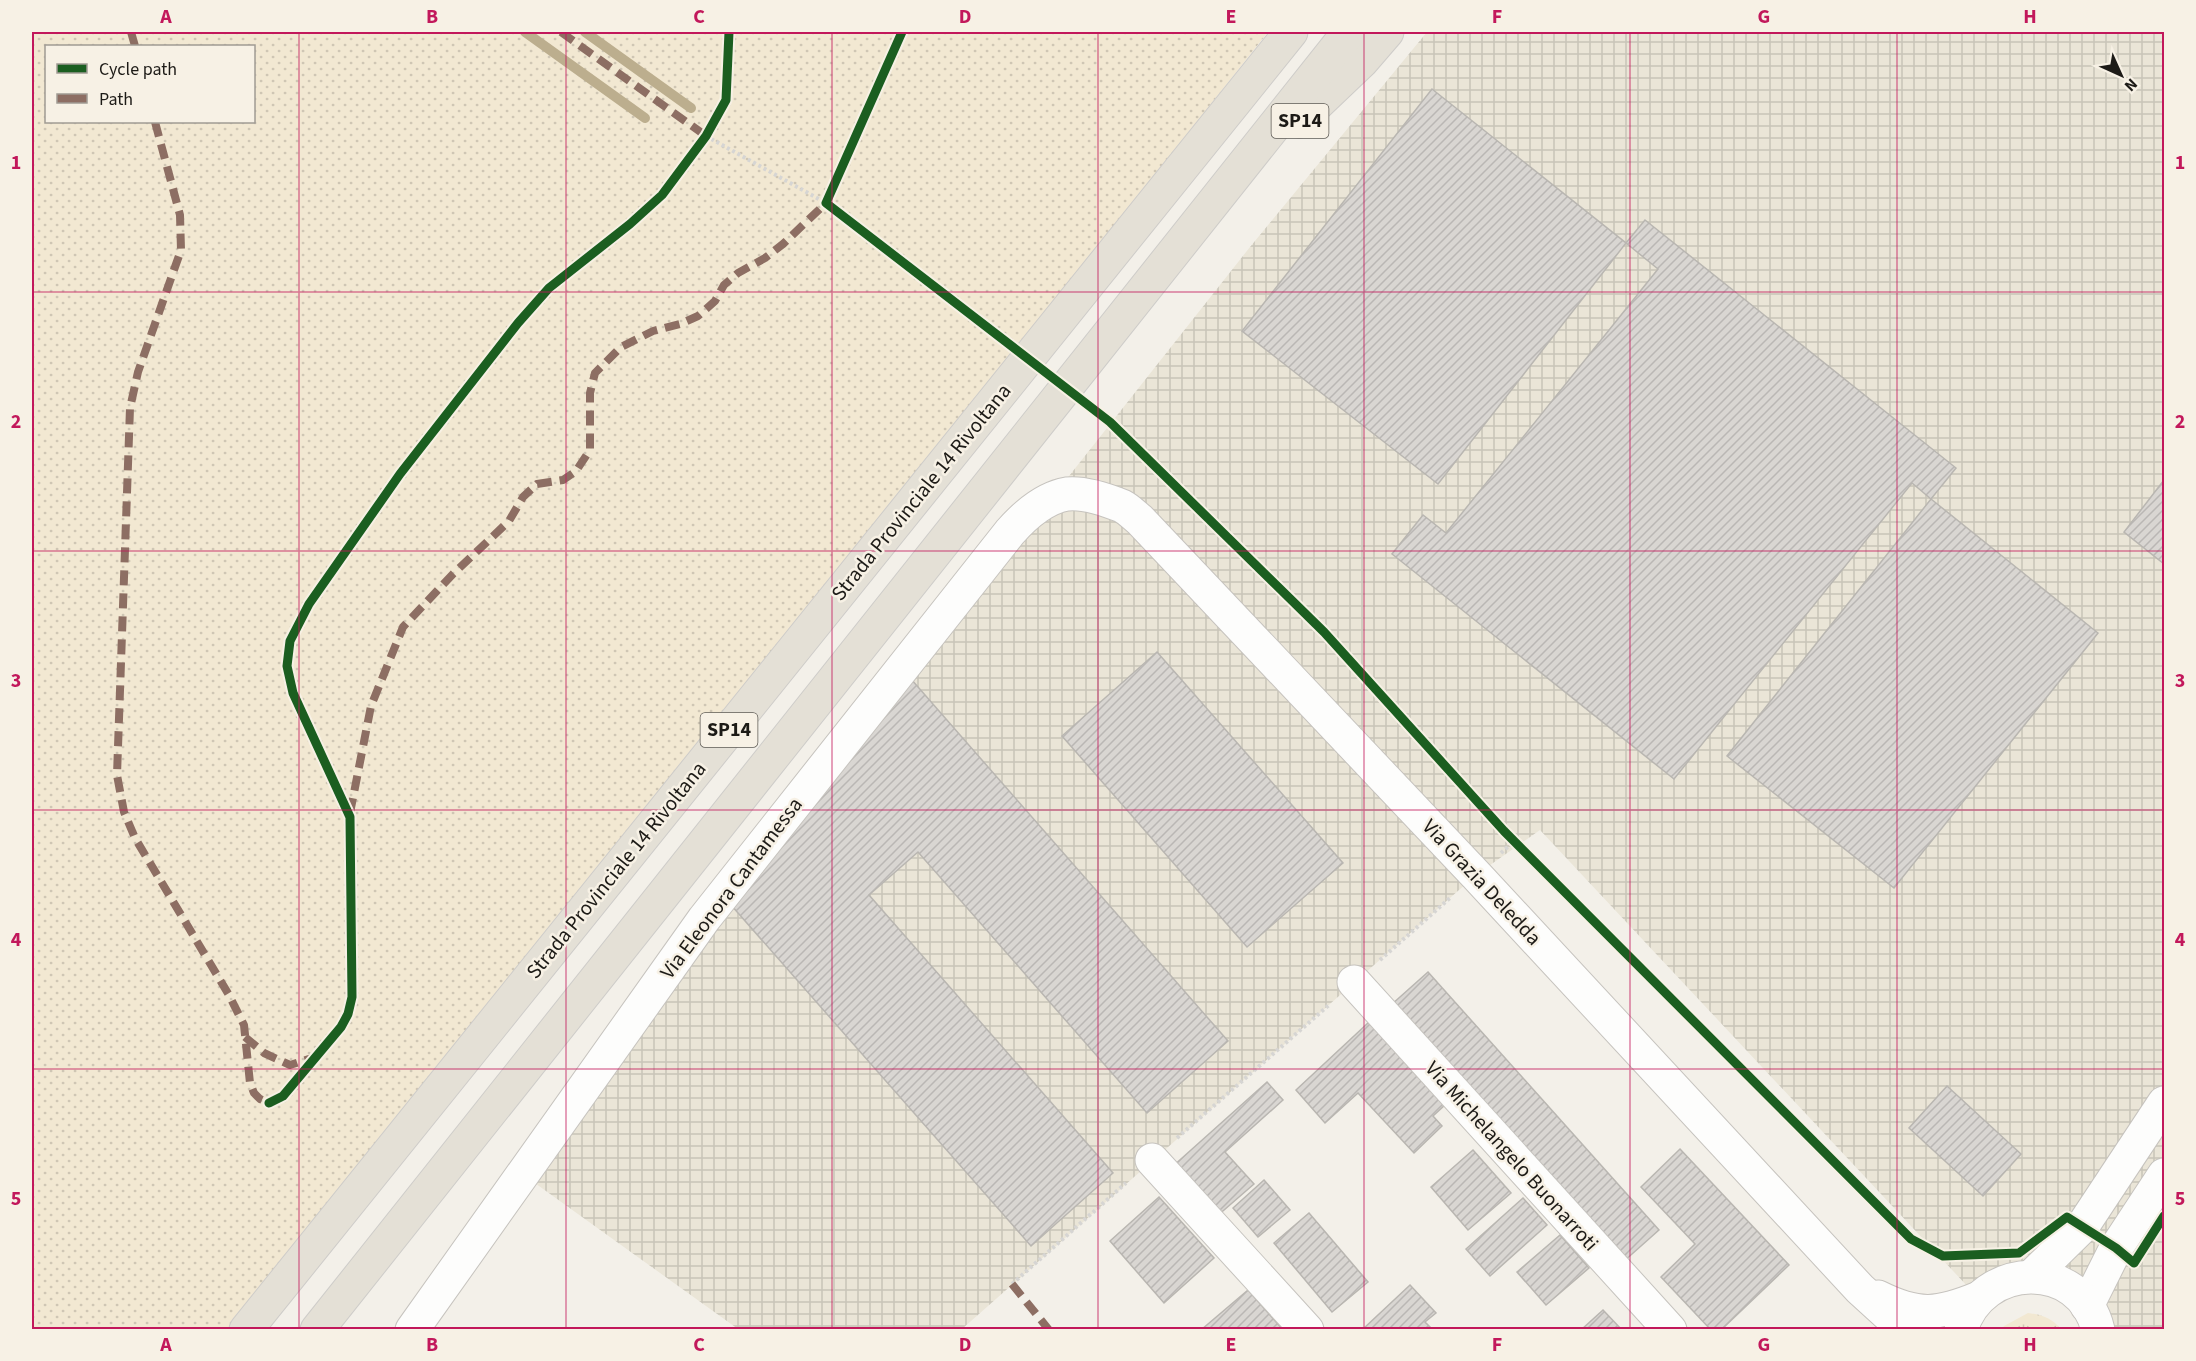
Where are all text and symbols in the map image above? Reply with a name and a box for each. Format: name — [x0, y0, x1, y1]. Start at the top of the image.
text: A — [159, 3, 172, 31]
text: B — [426, 3, 438, 31]
text: C — [693, 3, 705, 31]
text: D — [959, 3, 971, 31]
text: E — [1226, 3, 1236, 31]
text: F — [1492, 3, 1502, 31]
text: G — [1758, 3, 1770, 31]
text: H — [2023, 3, 2037, 31]
legend — [45, 45, 255, 123]
north arrow — [2091, 45, 2151, 105]
text: Cycle path — [99, 57, 177, 82]
text: N — [2119, 73, 2142, 96]
text: Path — [99, 87, 133, 112]
road number: SP14 — [1272, 104, 1328, 138]
text: 1 — [11, 149, 21, 177]
text: 1 — [2175, 149, 2185, 177]
street label: Strada Provinciale 14 Rivoltana — [824, 377, 1018, 607]
text: 2 — [11, 408, 21, 436]
text: 2 — [2175, 408, 2185, 436]
text: 3 — [11, 667, 21, 695]
text: 3 — [2175, 667, 2185, 695]
road number: SP14 — [700, 713, 758, 747]
street label: Strada Provinciale 14 Rivoltana — [519, 755, 713, 985]
street label: Via Eleonora Cantamessa — [653, 791, 809, 985]
street label: Via Grazia Deledda — [1415, 812, 1549, 952]
text: 4 — [11, 926, 22, 954]
text: 4 — [2175, 926, 2186, 954]
street label: Via Michelangelo Buonarroti — [1418, 1054, 1606, 1258]
text: 5 — [11, 1185, 21, 1213]
text: 5 — [2175, 1185, 2185, 1213]
text: A — [159, 1331, 172, 1359]
text: B — [426, 1331, 438, 1359]
text: C — [693, 1331, 705, 1359]
text: D — [959, 1331, 971, 1359]
text: E — [1226, 1331, 1236, 1359]
text: F — [1492, 1331, 1502, 1359]
text: G — [1758, 1331, 1770, 1359]
text: H — [2023, 1331, 2037, 1359]

